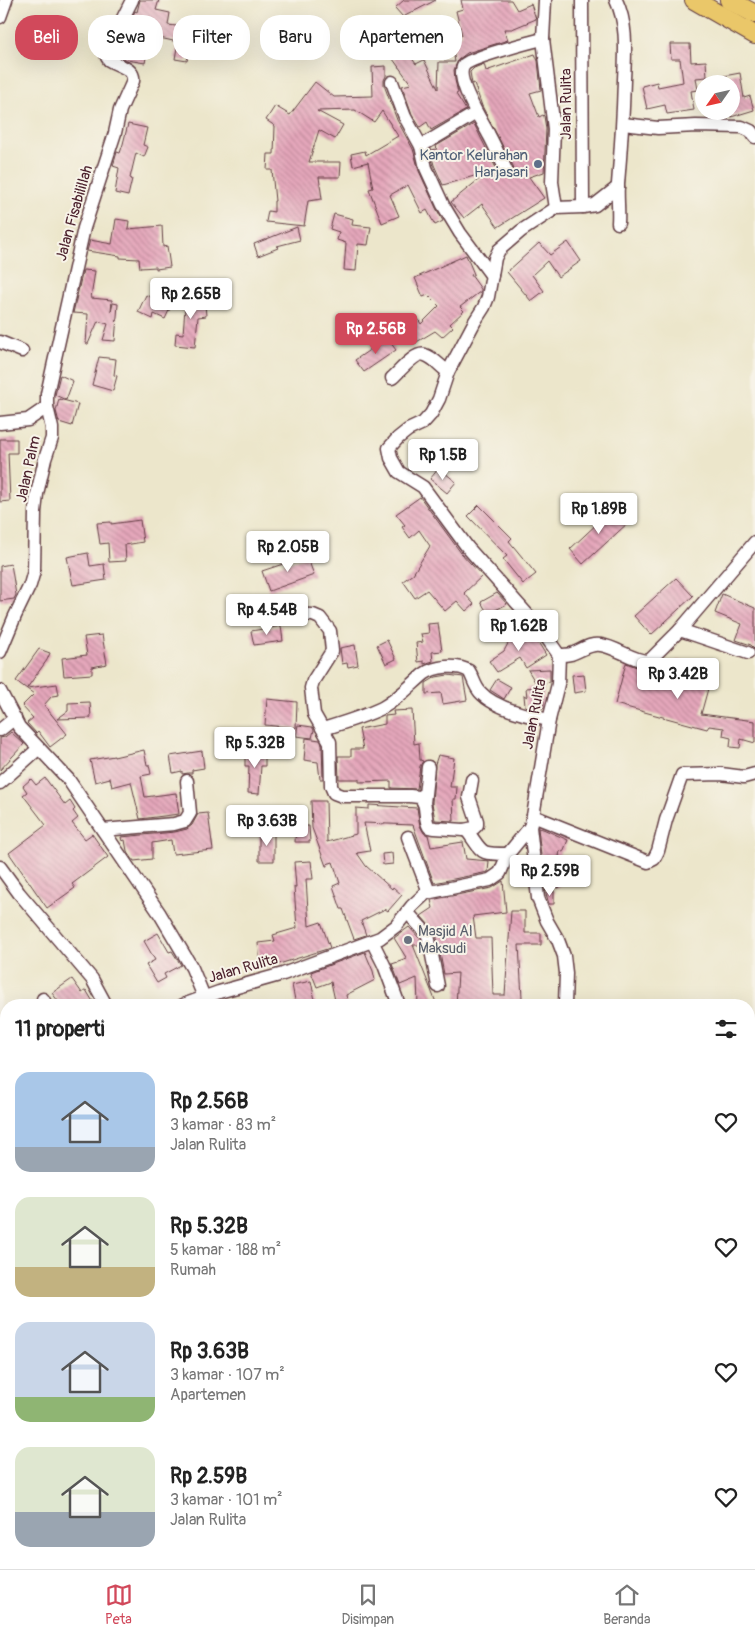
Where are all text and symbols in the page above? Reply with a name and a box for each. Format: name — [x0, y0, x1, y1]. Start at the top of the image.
chip: Beli — [15, 15, 78, 60]
chip: Sewa — [88, 15, 163, 60]
chip: Filter — [173, 15, 250, 60]
chip: Baru — [260, 15, 330, 60]
chip: Apartemen — [340, 15, 462, 60]
street label: Jalan Rulita — [557, 68, 576, 140]
north arrow — [695, 75, 740, 120]
map controls — [695, 75, 740, 120]
place label: Kantor Kelurahan Harjasari — [419, 146, 528, 182]
marker: Kantor Kelurahan Harjasari — [532, 158, 544, 170]
street label: Jalan Fisabilillah — [52, 163, 97, 263]
pin: Rp 2.65B — [139, 278, 243, 320]
text: Rp 2.65B — [161, 284, 221, 304]
pin: Rp 2.56B — [324, 312, 428, 355]
text: Rp 2.56B — [346, 319, 406, 339]
street label: Jalan Palm — [12, 434, 45, 504]
pin: Rp 1.5B — [397, 438, 489, 481]
text: Rp 1.5B — [419, 445, 467, 465]
pin: Rp 1.89B — [547, 492, 651, 535]
text: Rp 1.89B — [571, 499, 627, 519]
pin: Rp 2.05B — [236, 530, 340, 573]
text: Rp 2.05B — [257, 537, 319, 557]
pin: Rp 4.54B — [215, 594, 319, 636]
text: Rp 4.54B — [237, 600, 297, 620]
pin: Rp 1.62B — [467, 610, 571, 652]
text: Rp 1.62B — [490, 616, 548, 636]
pin: Rp 3.42B — [626, 658, 730, 700]
text: Rp 3.42B — [648, 664, 708, 684]
street label: Jalan Rulita — [518, 677, 551, 751]
pin: Rp 5.32B — [203, 726, 307, 769]
text: Rp 5.32B — [225, 733, 285, 753]
pin: Rp 3.63B — [215, 804, 319, 847]
text: Rp 3.63B — [237, 811, 297, 831]
pin: Rp 2.59B — [498, 854, 602, 897]
text: Rp 2.59B — [521, 861, 579, 881]
place label: Masjid Al Maksudi — [418, 922, 473, 958]
marker: Masjid Al Maksudi — [402, 934, 414, 946]
street label: Jalan Rulita — [206, 949, 280, 987]
icon: filters — [712, 1015, 740, 1043]
text: 11 properti — [15, 1016, 104, 1043]
text: Rp 2.56B — [170, 1088, 248, 1115]
icon: home — [55, 1092, 115, 1152]
icon: heart — [712, 1108, 740, 1136]
text: 3 kamar · 83 m² — [170, 1115, 276, 1135]
text: Jalan Rulita — [170, 1135, 246, 1155]
text: Rp 5.32B — [170, 1213, 248, 1240]
icon: home — [55, 1217, 115, 1277]
icon: heart — [712, 1233, 740, 1261]
text: 5 kamar · 188 m² — [170, 1240, 281, 1260]
text: Rumah — [170, 1260, 216, 1280]
text: Rp 3.63B — [170, 1338, 249, 1365]
icon: home — [55, 1342, 115, 1402]
icon: heart — [712, 1358, 740, 1386]
text: 3 kamar · 107 m² — [170, 1365, 285, 1385]
text: Apartemen — [170, 1385, 246, 1405]
text: Rp 2.59B — [170, 1463, 247, 1490]
icon: home — [55, 1467, 115, 1527]
icon: heart — [712, 1483, 740, 1511]
text: 3 kamar · 101 m² — [170, 1490, 283, 1510]
text: Jalan Rulita — [170, 1510, 246, 1530]
tab: Peta — [105, 1581, 133, 1628]
tab: Disimpan — [342, 1581, 394, 1628]
tab: Beranda — [603, 1581, 650, 1628]

